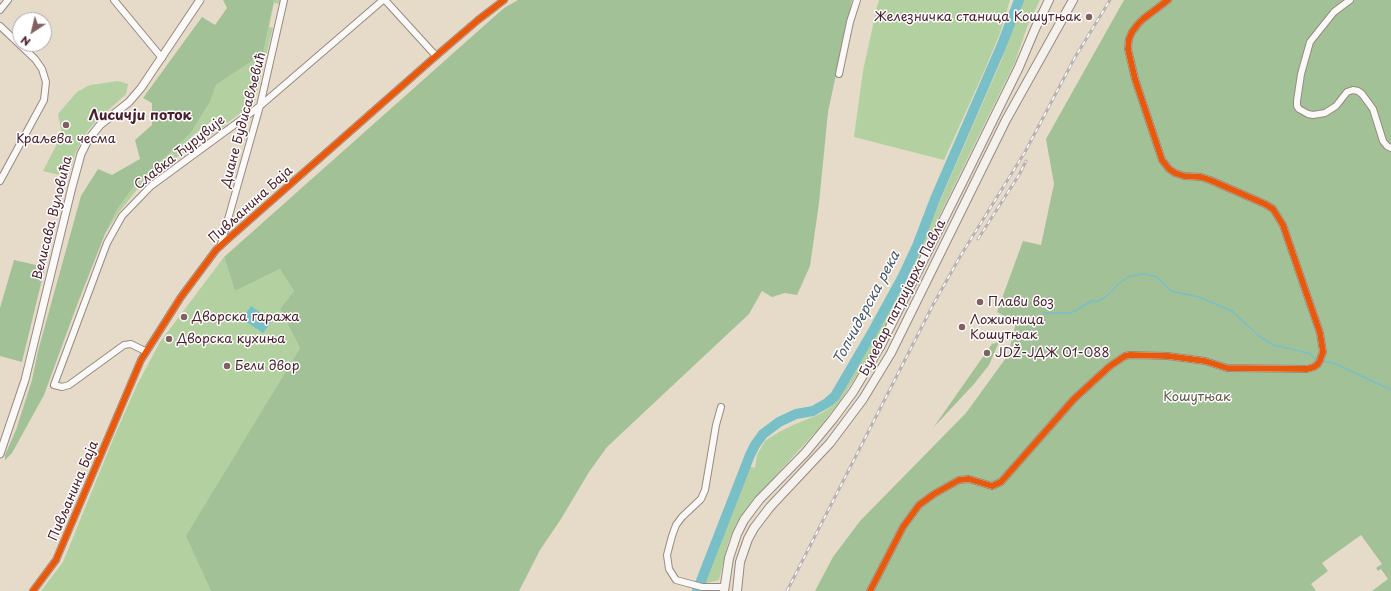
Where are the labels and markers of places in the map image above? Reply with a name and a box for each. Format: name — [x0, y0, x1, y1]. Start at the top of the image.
place label: Железничка станица Кошутњак — [874, 9, 1081, 25]
marker: Железничка станица Кошутњак — [1084, 12, 1094, 22]
marker: Краљева чесма — [61, 120, 71, 130]
place label: Краљева чесма — [16, 131, 116, 147]
place label: Плави воз — [988, 294, 1054, 310]
marker: Плави воз — [975, 297, 985, 307]
place label: Дворска гаража — [192, 309, 299, 325]
marker: Дворска гаража — [179, 312, 189, 322]
place label: Ложионица Кошутњак — [970, 312, 1044, 343]
marker: Ложионица Кошутњак — [957, 322, 967, 332]
place label: Дворска кухиња — [177, 331, 285, 347]
marker: Дворска кухиња — [164, 334, 174, 344]
place label: JDŽ-JДЖ 01-088 — [995, 345, 1110, 361]
marker: JDŽ-JДЖ 01-088 — [982, 348, 992, 358]
place label: Бели двор — [235, 358, 299, 374]
marker: Бели двор — [222, 361, 232, 371]

